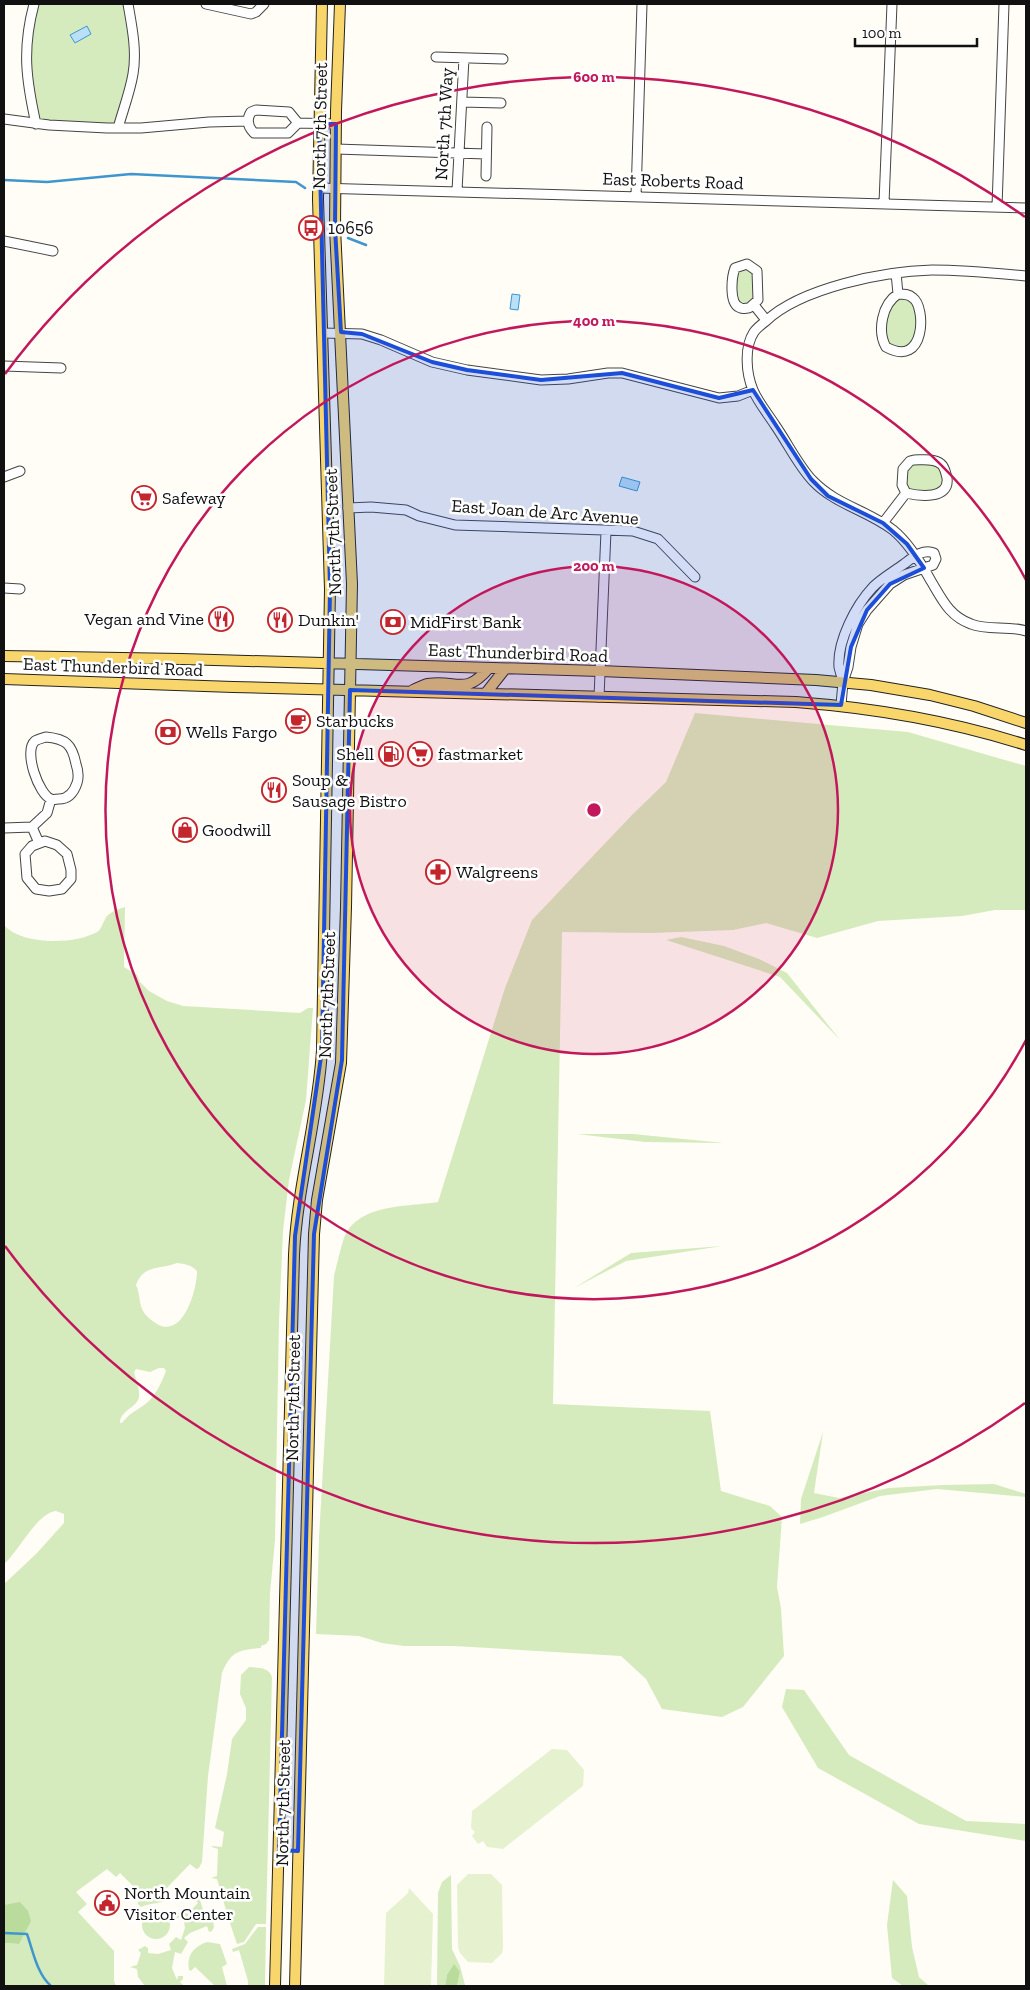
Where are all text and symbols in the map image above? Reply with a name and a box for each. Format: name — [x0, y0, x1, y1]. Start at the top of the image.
scale bar — [855, 15, 978, 47]
text: 100 m — [862, 24, 901, 42]
street label: North 7th Street — [308, 62, 332, 190]
street label: North 7th Way — [430, 66, 458, 181]
text: 600 m — [573, 68, 615, 86]
street label: East Roberts Road — [602, 168, 744, 194]
bus stop icon: 10656 — [298, 215, 324, 241]
place label: 10656 — [328, 217, 374, 239]
text: 400 m — [573, 312, 615, 330]
street label: North 7th Street — [320, 468, 346, 596]
supermarket icon: Safeway — [131, 485, 157, 511]
place label: Safeway — [162, 487, 226, 509]
street label: East Joan de Arc Avenue — [451, 494, 639, 530]
text: 200 m — [573, 557, 615, 575]
restaurant icon: Vegan and Vine — [208, 606, 234, 632]
restaurant icon: Dunkin' — [267, 607, 293, 633]
place label: Vegan and Vine — [84, 608, 204, 630]
place label: Dunkin' — [298, 609, 359, 631]
bank icon: MidFirst Bank — [380, 609, 406, 635]
place label: MidFirst Bank — [410, 611, 522, 633]
street label: East Thunderbird Road — [428, 639, 608, 667]
street label: East Thunderbird Road — [23, 653, 203, 681]
cafe icon: Starbucks — [285, 708, 311, 734]
place label: Starbucks — [316, 710, 394, 732]
bank icon: Wells Fargo — [155, 719, 181, 745]
place label: Wells Fargo — [186, 721, 277, 743]
fuel station icon: Shell — [378, 741, 404, 767]
supermarket icon: fastmarket — [407, 741, 433, 767]
place label: Shell — [336, 743, 374, 765]
place label: fastmarket — [438, 743, 523, 765]
place label: Soup & Sausage Bistro — [292, 769, 407, 812]
restaurant icon: Soup & Sausage Bistro — [261, 777, 287, 803]
centre of rings — [585, 801, 603, 819]
shop icon: Goodwill — [172, 817, 198, 843]
place label: Goodwill — [202, 819, 271, 841]
pharmacy icon: Walgreens — [425, 859, 451, 885]
place label: Walgreens — [456, 861, 538, 883]
street label: North 7th Street — [314, 931, 340, 1059]
street label: North 7th Street — [281, 1334, 305, 1462]
street label: North 7th Street — [271, 1739, 295, 1867]
place label: North Mountain Visitor Center — [123, 1882, 251, 1925]
public building icon: North Mountain Visitor Center — [94, 1890, 120, 1916]

